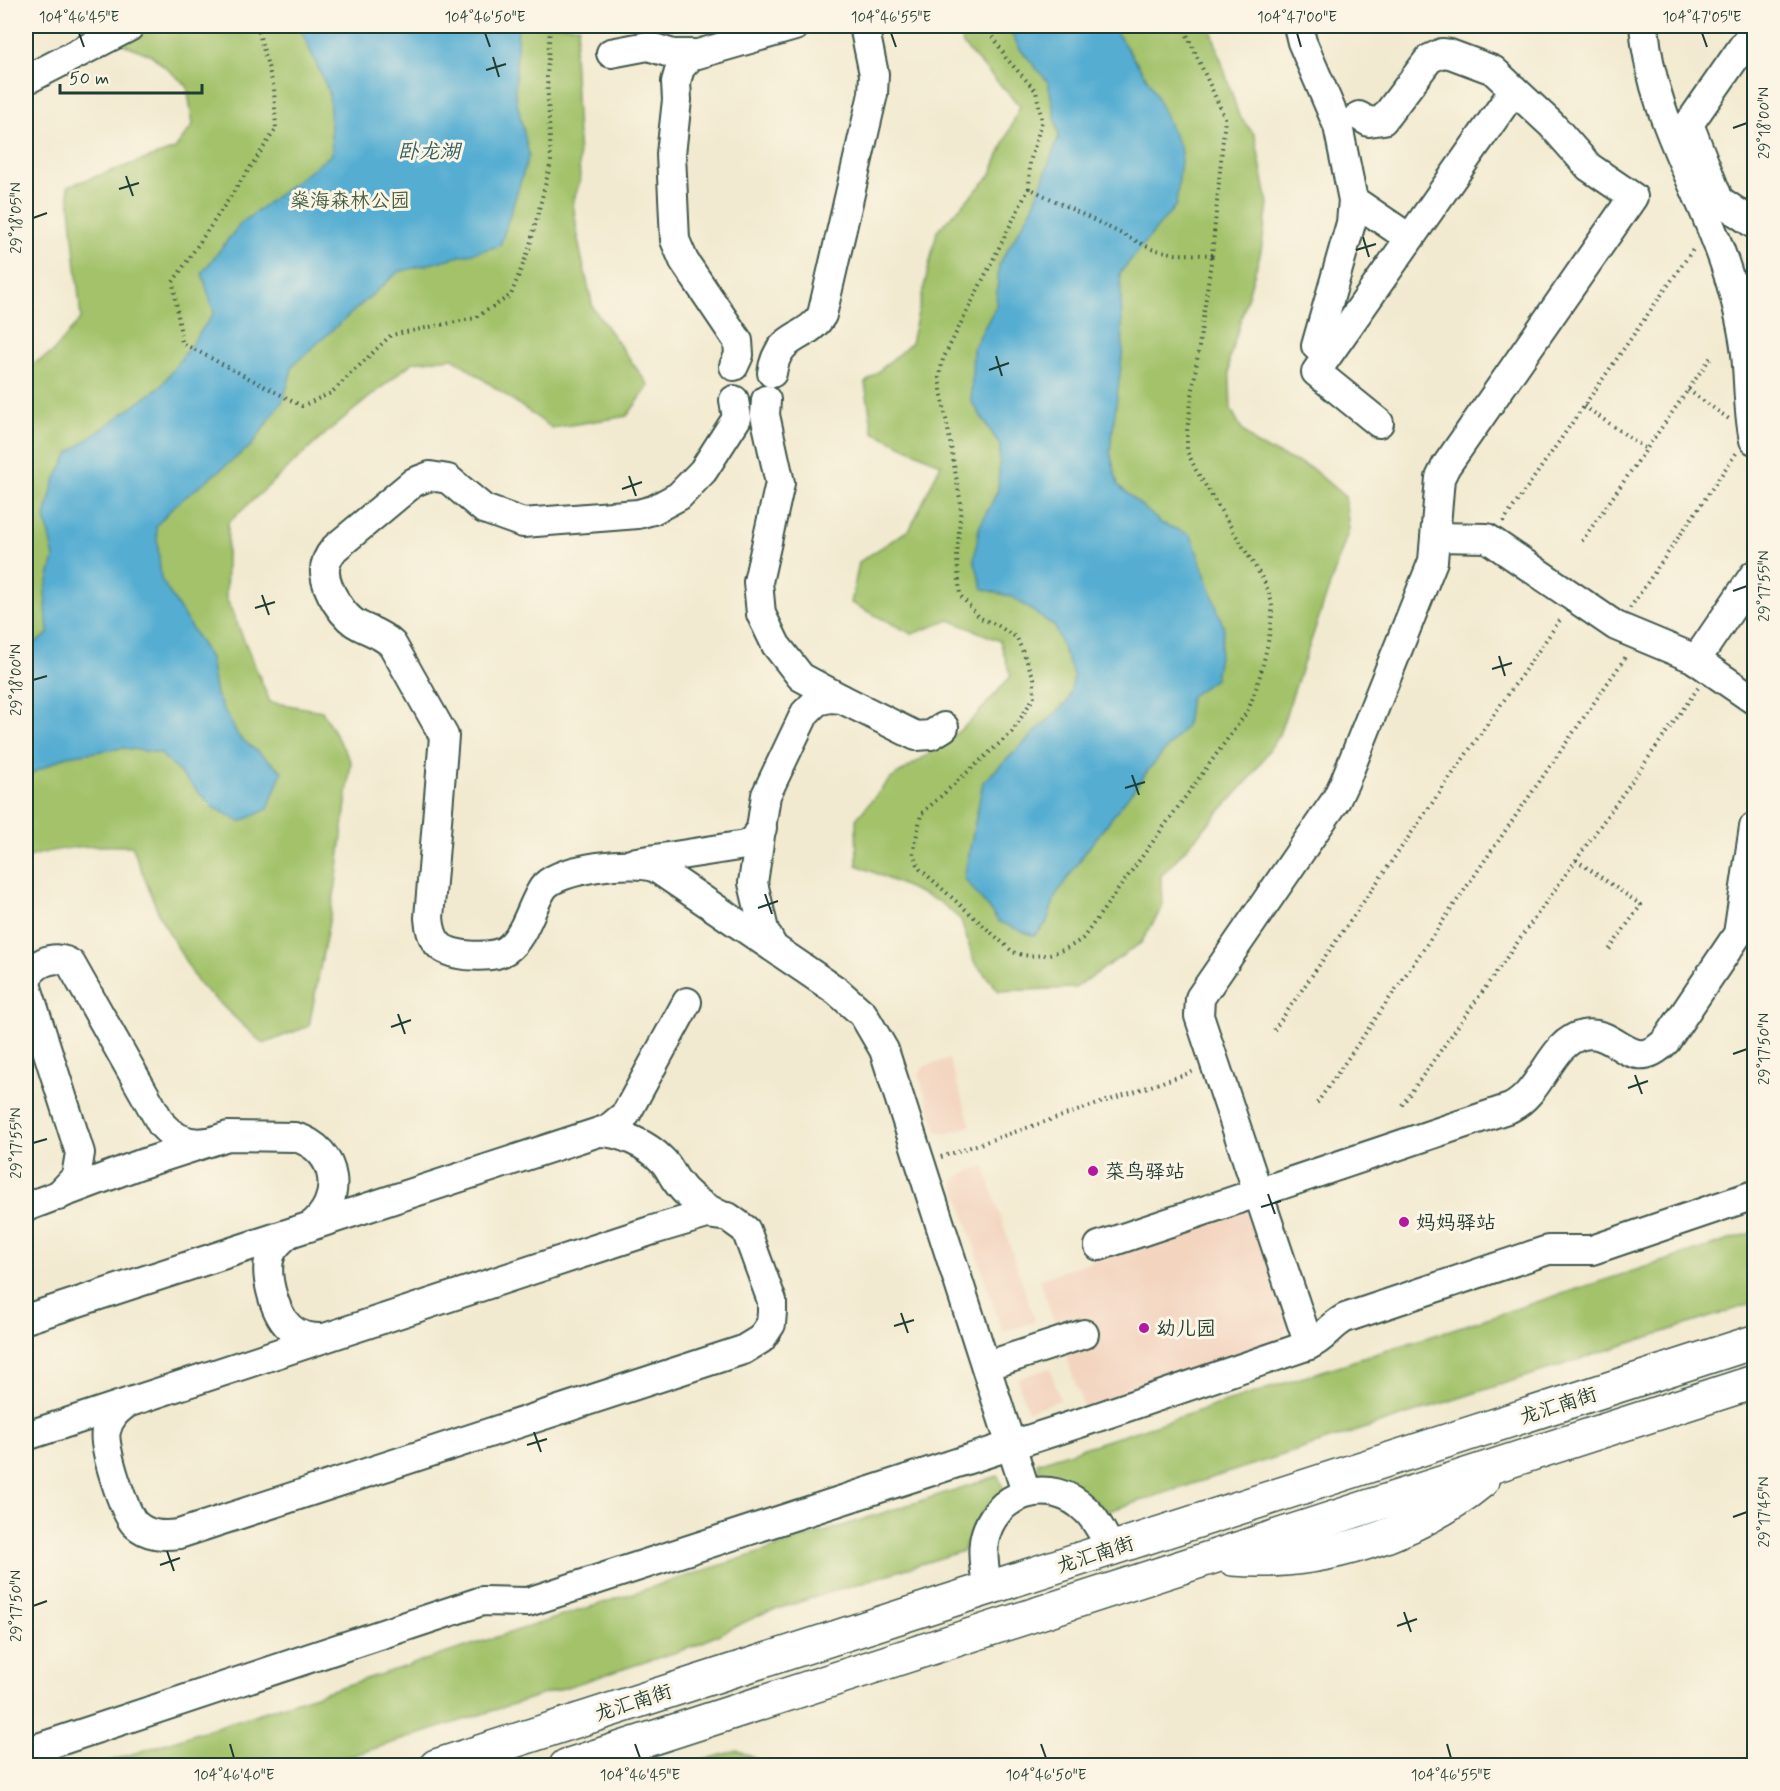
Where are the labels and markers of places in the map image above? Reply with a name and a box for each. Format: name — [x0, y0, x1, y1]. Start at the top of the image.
place label: 菜鸟驿站 — [1105, 1159, 1185, 1186]
marker: 菜鸟驿站 — [1086, 1164, 1100, 1178]
place label: 妈妈驿站 — [1416, 1210, 1496, 1237]
marker: 妈妈驿站 — [1397, 1215, 1411, 1229]
place label: 幼儿园 — [1156, 1316, 1216, 1343]
marker: 幼儿园 — [1137, 1321, 1151, 1335]

